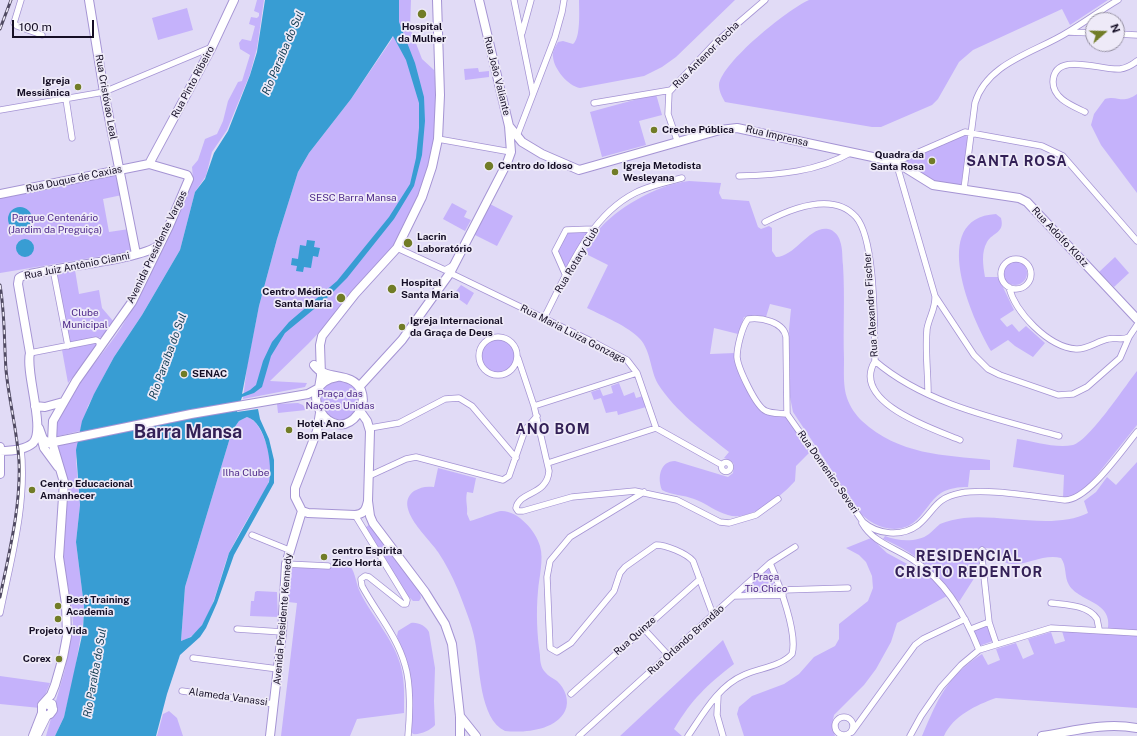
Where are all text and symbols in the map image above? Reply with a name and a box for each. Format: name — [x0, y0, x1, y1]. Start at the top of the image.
marker: Hospital da Mulher — [416, 8, 428, 20]
water label: Rio Paraíba do Sul — [259, 9, 307, 97]
scale bar — [14, 12, 96, 38]
north arrow — [1085, 12, 1125, 52]
street label: Rua Antenor Rocha — [670, 19, 742, 91]
text: 100 m — [19, 20, 52, 34]
place label: Hospital da Mulher — [398, 21, 446, 44]
text: N — [1108, 22, 1122, 34]
street label: Rua João Valiante — [481, 35, 513, 117]
street label: Rua Pinto Ribeiro — [169, 44, 217, 120]
street label: Rua Cristóvao Leal — [93, 53, 119, 141]
place label: Igreja Messiânica — [17, 75, 70, 98]
marker: Igreja Messiânica — [73, 82, 83, 92]
street label: Rua Imprensa — [745, 123, 809, 149]
place label: Creche Pública — [662, 124, 734, 136]
marker: Creche Pública — [649, 125, 659, 135]
place label: Quadra da Santa Rosa — [870, 149, 924, 172]
district label: SANTA ROSA — [966, 154, 1068, 170]
marker: Quadra da Santa Rosa — [927, 156, 937, 166]
marker: Centro do Idoso — [483, 160, 495, 172]
place label: Centro do Idoso — [498, 160, 573, 172]
place label: Igreja Metodista Wesleyana — [623, 160, 701, 184]
street label: Rua Duque de Caxias — [25, 163, 123, 195]
marker: Igreja Metodista Wesleyana — [610, 167, 620, 177]
street label: Avenida Presidente Vargas — [124, 189, 190, 305]
park label: SESC Barra Mansa — [309, 192, 397, 204]
street label: Rua Adolfo Klotz — [1029, 205, 1091, 269]
park label: Parque Centenário (Jardim da Preguiça) — [8, 212, 102, 236]
street label: Rua Rotary Club — [552, 225, 602, 295]
place label: Lacrin Laboratório — [417, 231, 472, 254]
marker: Lacrin Laboratório — [402, 237, 414, 249]
street label: Rua Juiz Antônio Cianni — [23, 250, 131, 282]
street label: Rua Alexandre Fischer — [861, 252, 881, 358]
place label: Hospital Santa Maria — [401, 277, 459, 300]
marker: Hospital Santa Maria — [386, 283, 398, 295]
place label: Centro Médico Santa Maria — [262, 286, 332, 310]
marker: Centro Médico Santa Maria — [335, 292, 347, 304]
street label: Rua Maria Luiza Gonzaga — [518, 302, 628, 366]
park label: Clube Municipal — [62, 307, 108, 330]
water label: Rio Paraíba do Sul — [146, 311, 190, 401]
place label: Igreja Internacional da Graça de Deus — [410, 315, 503, 338]
marker: Igreja Internacional da Graça de Deus — [397, 322, 407, 332]
place label: SENAC — [192, 368, 227, 380]
marker: SENAC — [179, 369, 189, 379]
park label: Praça das Nações Unidas — [305, 388, 375, 412]
place label: Hotel Ano Bom Palace — [297, 418, 353, 442]
district label: Barra Mansa — [134, 421, 242, 443]
district label: ANO BOM — [516, 422, 590, 438]
marker: Hotel Ano Bom Palace — [284, 425, 294, 435]
street label: Rua Domenico Severi — [795, 428, 861, 516]
park label: Ilha Clube — [223, 467, 269, 479]
place label: Centro Educacional Amanhecer — [40, 478, 133, 502]
marker: Centro Educacional Amanhecer — [27, 485, 37, 495]
place label: centro Espírita Zico Horta — [332, 545, 402, 568]
district label: RESIDENCIAL CRISTO REDENTOR — [895, 549, 1043, 582]
marker: centro Espírita Zico Horta — [319, 552, 329, 562]
street label: Avenida Presidente Kennedy — [271, 553, 295, 685]
park label: Praça Tio Chico — [745, 571, 787, 594]
place label: Best Training Academia — [66, 594, 130, 618]
marker: Best Training Academia — [53, 601, 63, 611]
street label: Rua Orlando Brandão — [645, 602, 727, 678]
marker: Projeto Vida — [53, 614, 63, 624]
street label: Rua Quinze — [611, 614, 659, 658]
place label: Projeto Vida — [29, 625, 87, 637]
water label: Rio Paraíba do Sul — [81, 628, 109, 718]
place label: Corex — [23, 653, 51, 665]
marker: Corex — [54, 654, 64, 664]
street label: Alameda Vanassi — [188, 686, 268, 708]

